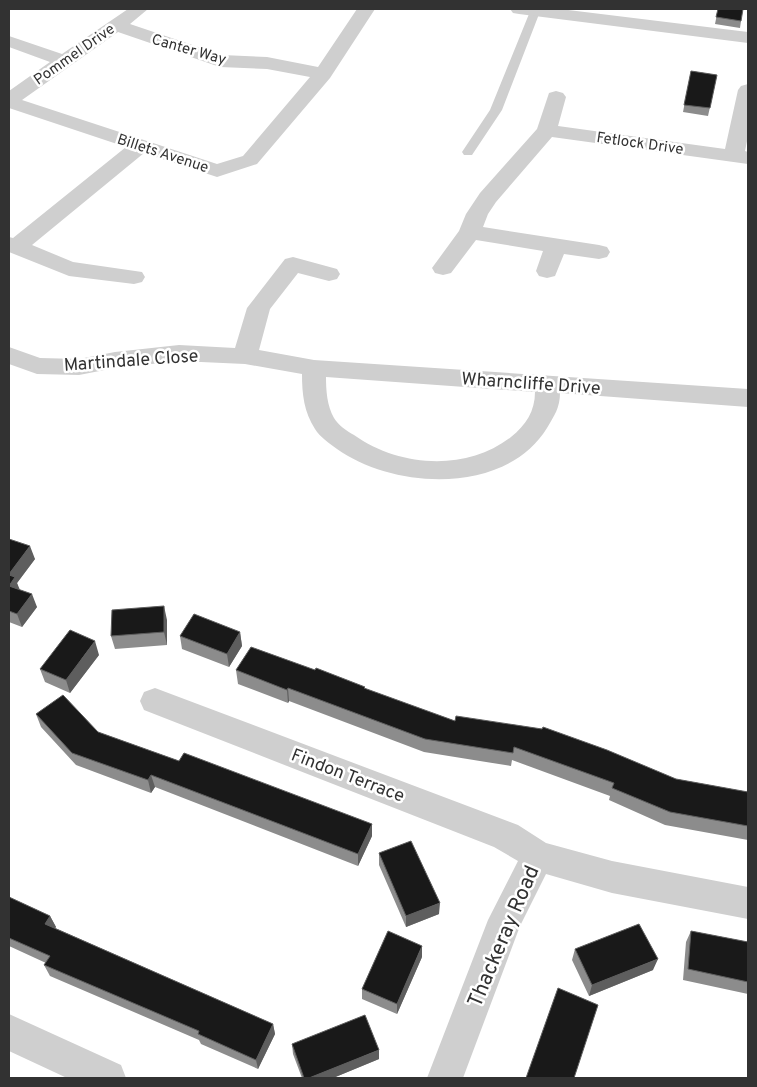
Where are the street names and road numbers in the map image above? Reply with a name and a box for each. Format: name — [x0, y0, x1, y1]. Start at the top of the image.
street label: Pommel Drive — [31, 20, 119, 90]
street label: Canter Way — [149, 31, 228, 70]
street label: Fetlock Drive — [595, 129, 684, 160]
street label: Billets Avenue — [114, 131, 211, 178]
street label: Martindale Close — [63, 345, 199, 378]
street label: Wharncliffe Drive — [461, 368, 601, 401]
street label: Findon Terrace — [287, 744, 407, 809]
street label: Thackeray Road — [462, 862, 546, 1012]

